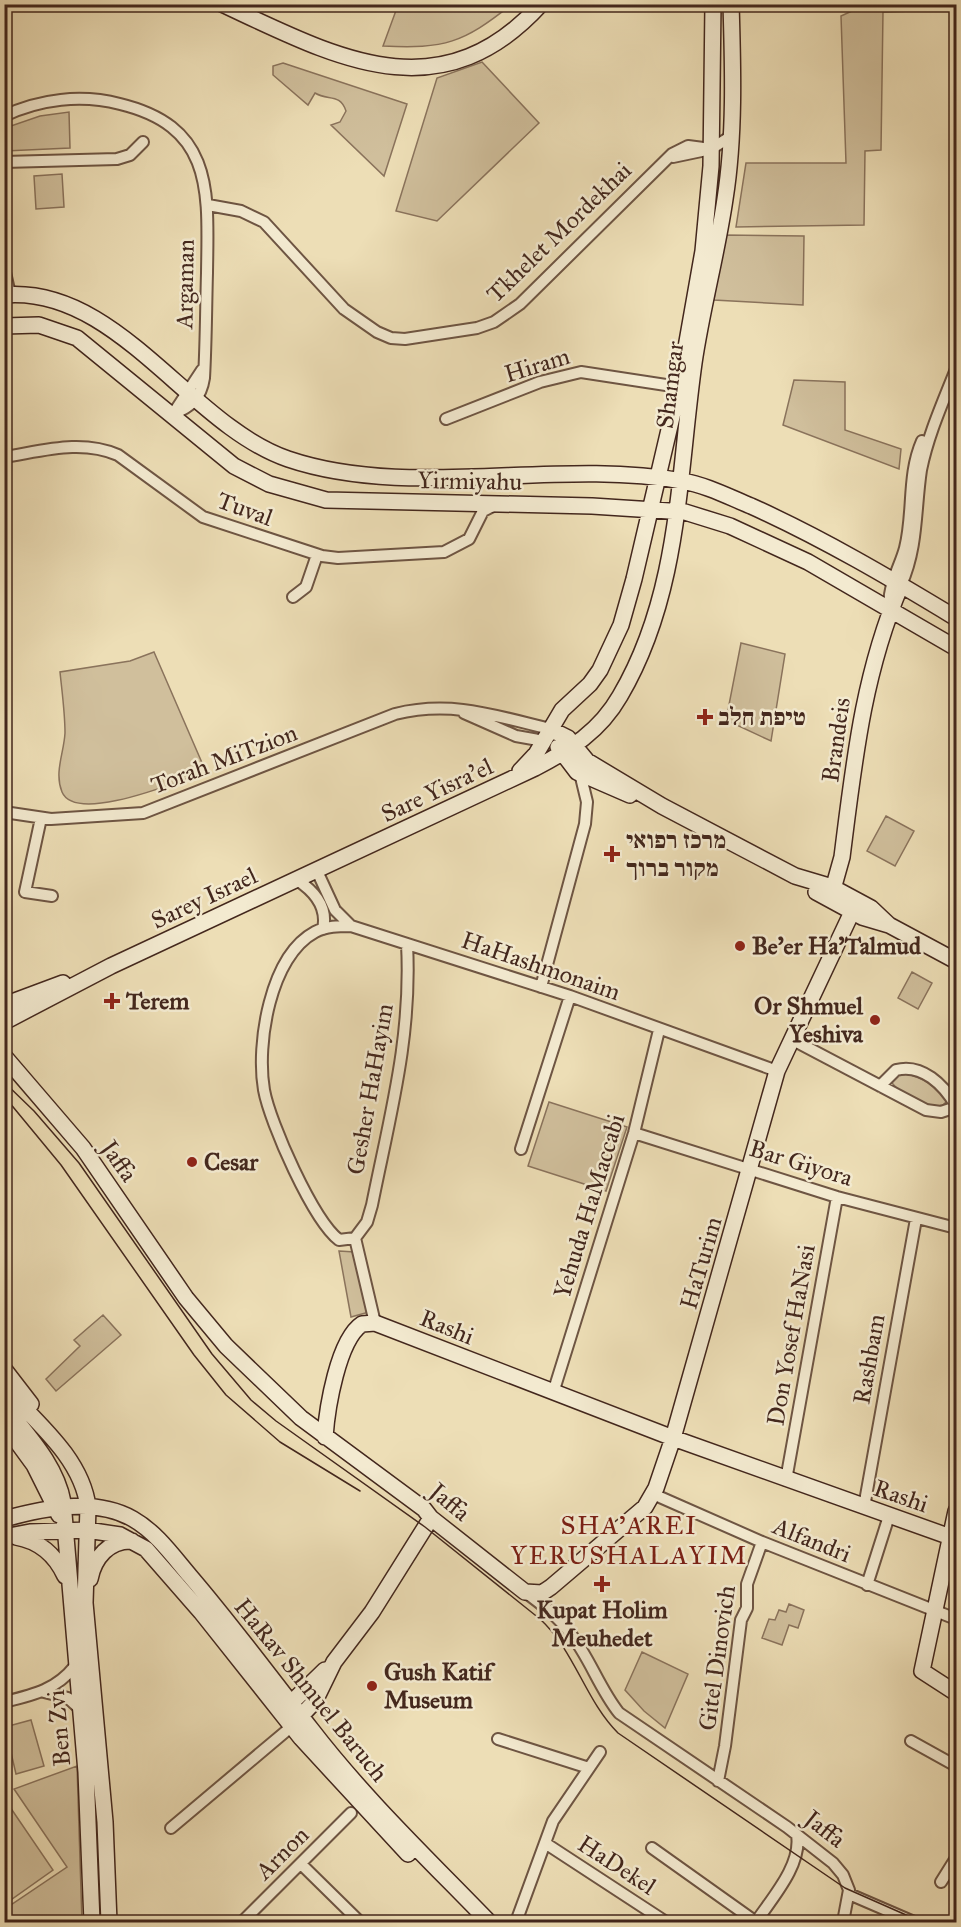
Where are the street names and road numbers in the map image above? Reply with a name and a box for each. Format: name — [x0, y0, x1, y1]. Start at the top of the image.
street label: Tkhelet Mordekhai — [480, 155, 638, 309]
street label: Argaman — [169, 239, 201, 330]
street label: Shamgar — [650, 340, 690, 430]
street label: Hiram — [501, 341, 573, 389]
street label: Yirmiyahu — [417, 465, 523, 497]
street label: Tuval — [213, 485, 277, 533]
street label: Brandeis — [815, 696, 857, 784]
street label: Torah MiTzion — [147, 717, 301, 801]
street label: Sare Yisra'el — [376, 751, 498, 829]
street label: Sarey Israel — [146, 860, 262, 936]
street label: HaHashmonaim — [458, 925, 624, 1007]
street label: Gesher HaHayim — [340, 1001, 400, 1177]
street label: Yehuda HaMaccabi — [547, 1110, 631, 1302]
street label: Jaffa — [92, 1132, 144, 1188]
street label: Bar Giyora — [746, 1133, 857, 1193]
street label: HaTurim — [673, 1213, 729, 1313]
street label: Don Yosef HaNasi — [760, 1242, 822, 1428]
street label: Rashi — [416, 1303, 479, 1351]
street label: Rashbam — [846, 1312, 892, 1406]
street label: Rashi — [870, 1473, 933, 1519]
street label: Jaffa — [421, 1475, 477, 1528]
street label: Alfandri — [768, 1510, 856, 1569]
street label: Gitel Dinovich — [692, 1583, 742, 1733]
street label: HaRav Shmuel Baruch — [228, 1592, 394, 1788]
street label: Ben Zvi — [41, 1688, 77, 1767]
street label: Jaffa — [796, 1802, 852, 1855]
street label: Arnon — [248, 1820, 315, 1887]
street label: HaDekel — [572, 1829, 662, 1902]

